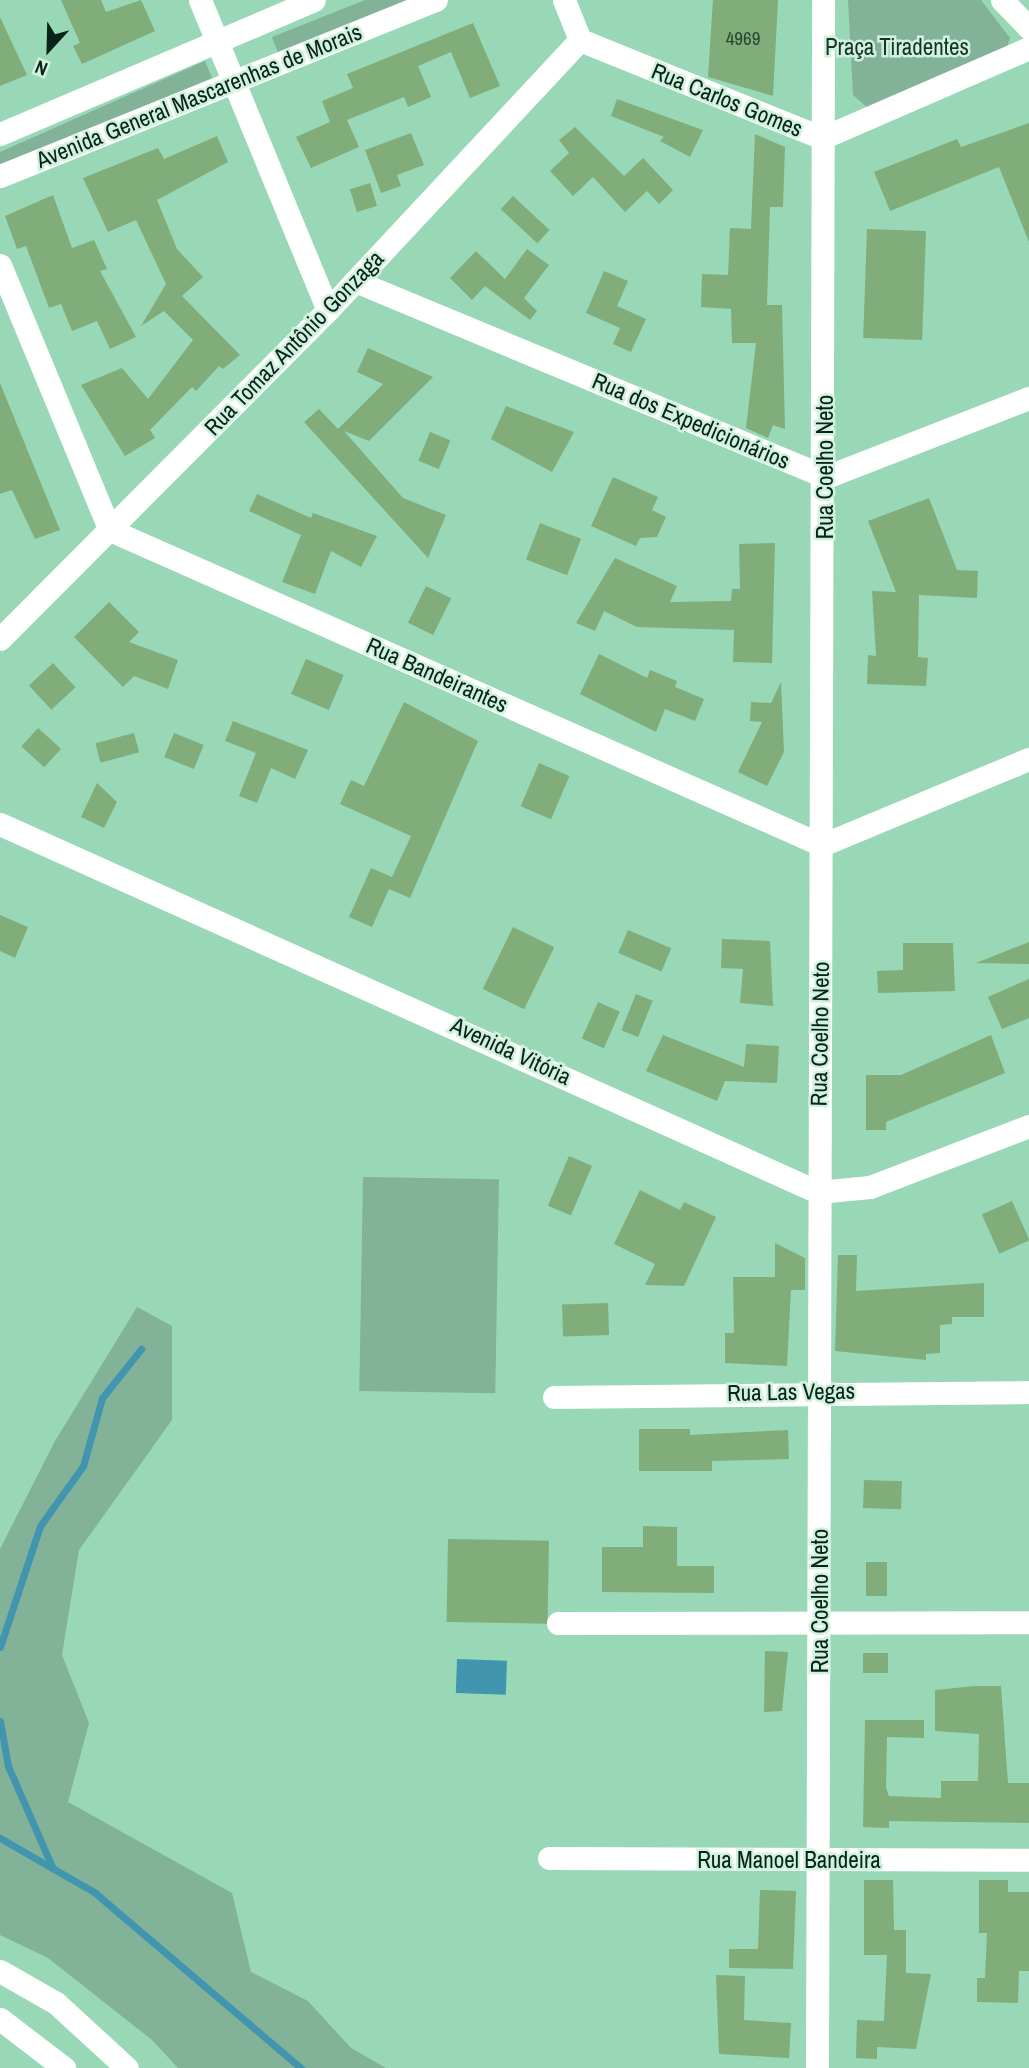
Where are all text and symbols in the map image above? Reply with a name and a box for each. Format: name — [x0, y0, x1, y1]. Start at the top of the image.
north arrow — [14, 14, 84, 84]
street label: Avenida General Mascarenhas de Morais — [32, 18, 366, 174]
house number: 4969 — [726, 28, 760, 50]
park label: Praça Tiradentes — [825, 33, 969, 61]
text: N — [31, 54, 51, 83]
street label: Rua Carlos Gomes — [647, 57, 807, 143]
street label: Rua Tomaz Antônio Gonzaga — [198, 244, 390, 442]
street label: Rua dos Expedicionários — [588, 367, 794, 475]
street label: Rua Coelho Neto — [811, 395, 839, 539]
street label: Rua Bandeirantes — [362, 631, 512, 719]
street label: Rua Coelho Neto — [805, 961, 835, 1107]
street label: Avenida Vitória — [447, 1011, 575, 1091]
street label: Rua Las Vegas — [727, 1377, 855, 1407]
street label: Rua Coelho Neto — [806, 1529, 834, 1673]
street label: Rua Manoel Bandeira — [697, 1846, 881, 1874]

